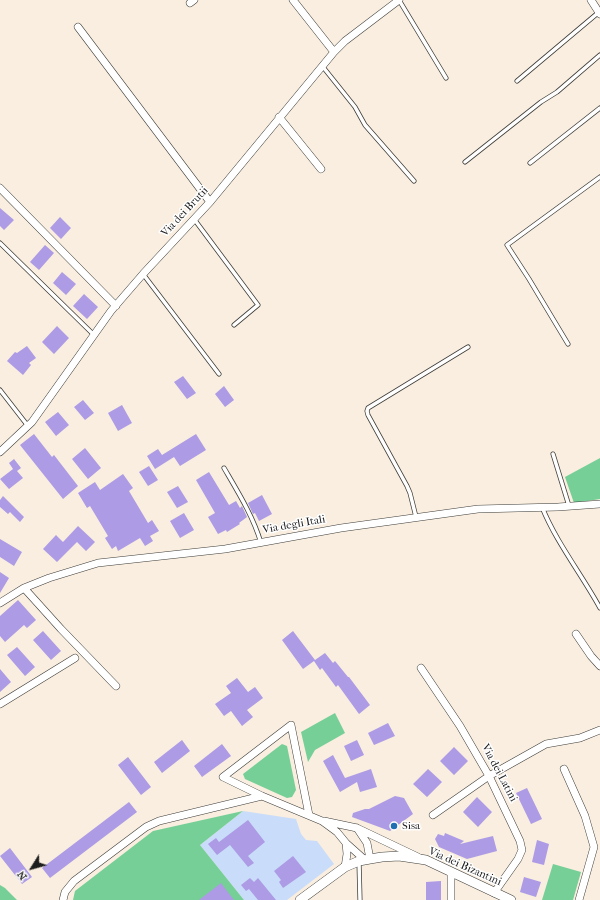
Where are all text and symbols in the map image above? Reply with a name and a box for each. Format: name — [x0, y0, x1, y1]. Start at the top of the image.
street label: Via dei Brutii — [159, 184, 211, 240]
street label: Via degli Itali — [262, 513, 326, 537]
street label: Via dei Latini — [478, 742, 520, 804]
place label: Sisa — [402, 819, 420, 833]
marker: Sisa — [389, 821, 399, 831]
street label: Via dei Bizantini — [427, 845, 503, 889]
north arrow — [12, 848, 52, 888]
text: N — [14, 868, 30, 883]

